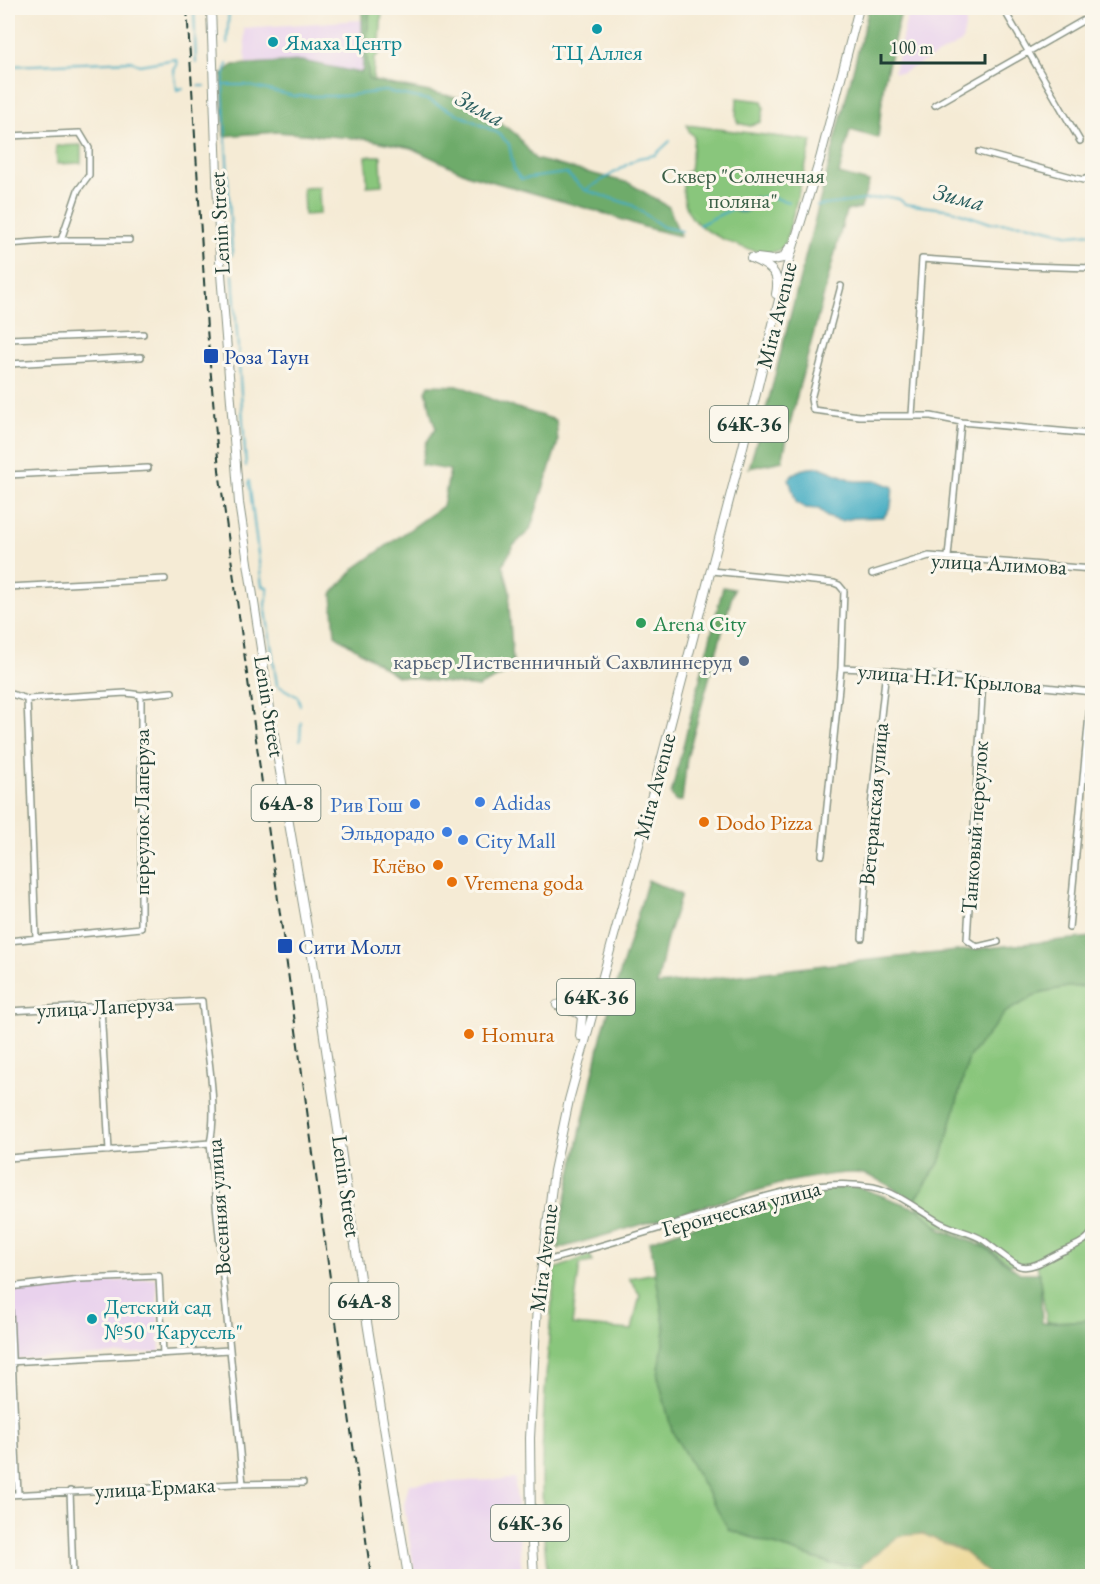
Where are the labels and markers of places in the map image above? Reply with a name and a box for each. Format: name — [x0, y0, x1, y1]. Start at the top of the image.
marker: ТЦ Аллея — [590, 22, 604, 36]
place label: Ямаха Центр — [284, 28, 402, 57]
marker: Ямаха Центр — [266, 35, 280, 49]
place label: ТЦ Аллея — [551, 38, 643, 67]
place label: Роза Таун — [224, 342, 309, 371]
marker: Роза Таун — [202, 347, 220, 365]
place label: Arena City — [652, 609, 747, 638]
marker: Arena City — [634, 616, 648, 630]
place label: карьер Лиственничный Сахвлиннеруд — [393, 647, 732, 676]
marker: карьер Лиственничный Сахвлиннеруд — [737, 654, 751, 668]
place label: Adidas — [491, 788, 551, 817]
place label: Рив Гош — [330, 790, 403, 819]
marker: Adidas — [473, 795, 487, 809]
marker: Рив Гош — [408, 797, 422, 811]
place label: Dodo Pizza — [716, 808, 813, 837]
marker: Dodo Pizza — [697, 815, 711, 829]
place label: Эльдорадо — [341, 818, 435, 847]
marker: Эльдорадо — [440, 825, 454, 839]
place label: City Mall — [475, 826, 556, 855]
marker: City Mall — [456, 833, 470, 847]
place label: Клёво — [372, 851, 426, 880]
marker: Клёво — [431, 858, 445, 872]
place label: Vremena goda — [464, 868, 584, 897]
marker: Vremena goda — [445, 875, 459, 889]
place label: Сити Молл — [298, 932, 402, 961]
marker: Сити Молл — [276, 937, 294, 955]
place label: Homura — [481, 1020, 555, 1049]
marker: Homura — [462, 1027, 476, 1041]
place label: Детский сад №50 "Карусель" — [104, 1292, 243, 1346]
marker: Детский сад №50 "Карусель" — [85, 1312, 99, 1326]

